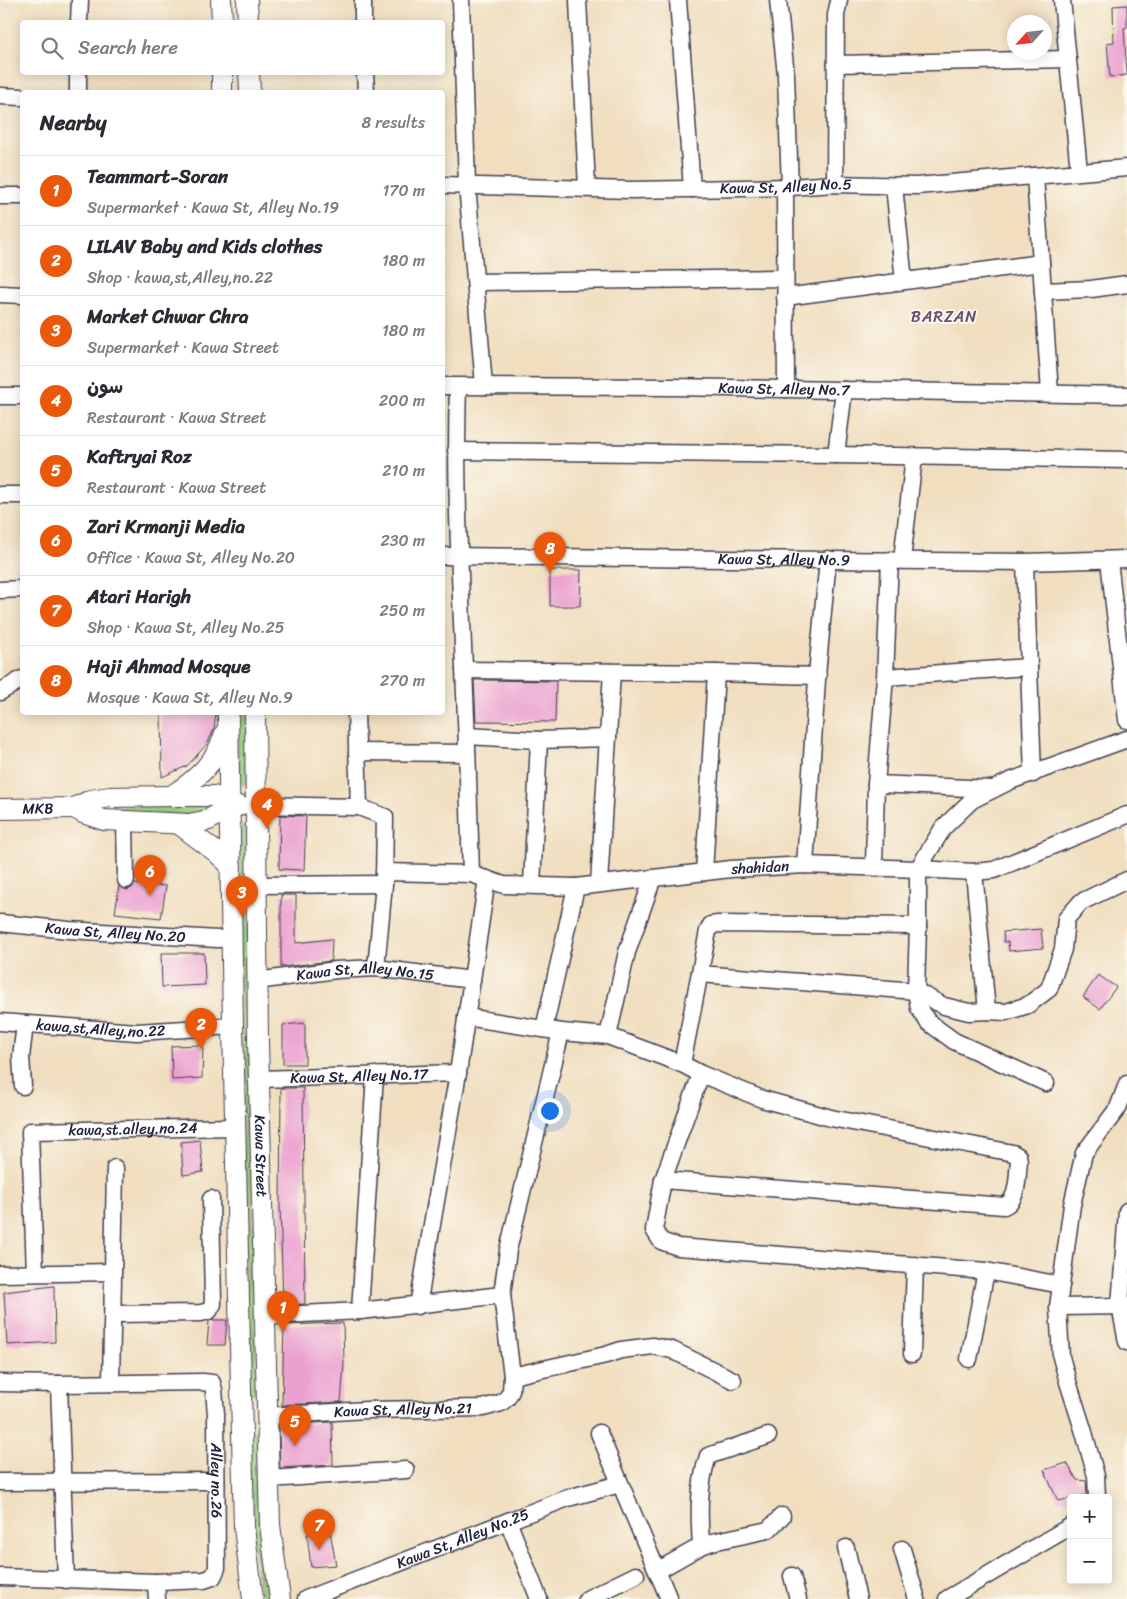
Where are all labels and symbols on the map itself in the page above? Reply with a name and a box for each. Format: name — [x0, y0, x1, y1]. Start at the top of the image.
north arrow — [1007, 15, 1052, 60]
street label: Kawa St, Alley No.5 — [720, 171, 852, 201]
district label: BARZAN — [911, 302, 977, 331]
street label: Kawa St, Alley No.7 — [718, 375, 851, 403]
pin: 8 — [534, 532, 566, 573]
street label: Kawa St, Alley No.9 — [718, 546, 850, 573]
pin: 4 — [251, 788, 283, 829]
street label: MKB — [22, 795, 54, 822]
street label: shahidan — [729, 853, 790, 882]
pin: 6 — [134, 855, 166, 896]
pin: 3 — [226, 876, 258, 917]
street label: Kawa St, Alley No.20 — [44, 915, 187, 950]
street label: Kawa St, Alley No.15 — [295, 955, 436, 988]
pin: 2 — [185, 1008, 217, 1049]
street label: kawa,st,Alley,no.22 — [35, 1012, 167, 1045]
street label: Kawa St, Alley No.17 — [290, 1061, 430, 1091]
your location — [537, 1098, 563, 1124]
street label: kawa,st.alley.no.24 — [68, 1115, 198, 1143]
street label: Kawa Street — [247, 1115, 275, 1198]
pin: 1 — [267, 1291, 299, 1332]
street label: Kawa St, Alley No.21 — [333, 1395, 472, 1425]
pin: 5 — [279, 1405, 311, 1446]
street label: Alley no.26 — [203, 1442, 230, 1518]
street label: Kawa St, Alley No.25 — [392, 1501, 533, 1576]
pin: 7 — [303, 1509, 335, 1550]

